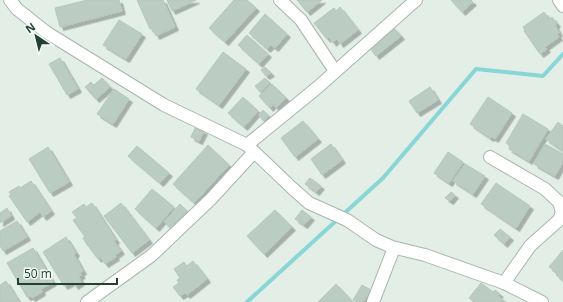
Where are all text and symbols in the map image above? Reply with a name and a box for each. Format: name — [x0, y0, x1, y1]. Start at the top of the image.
north arrow — [16, 16, 56, 56]
text: N — [22, 19, 38, 36]
scale bar — [18, 260, 117, 286]
text: 50 m — [24, 265, 52, 282]

